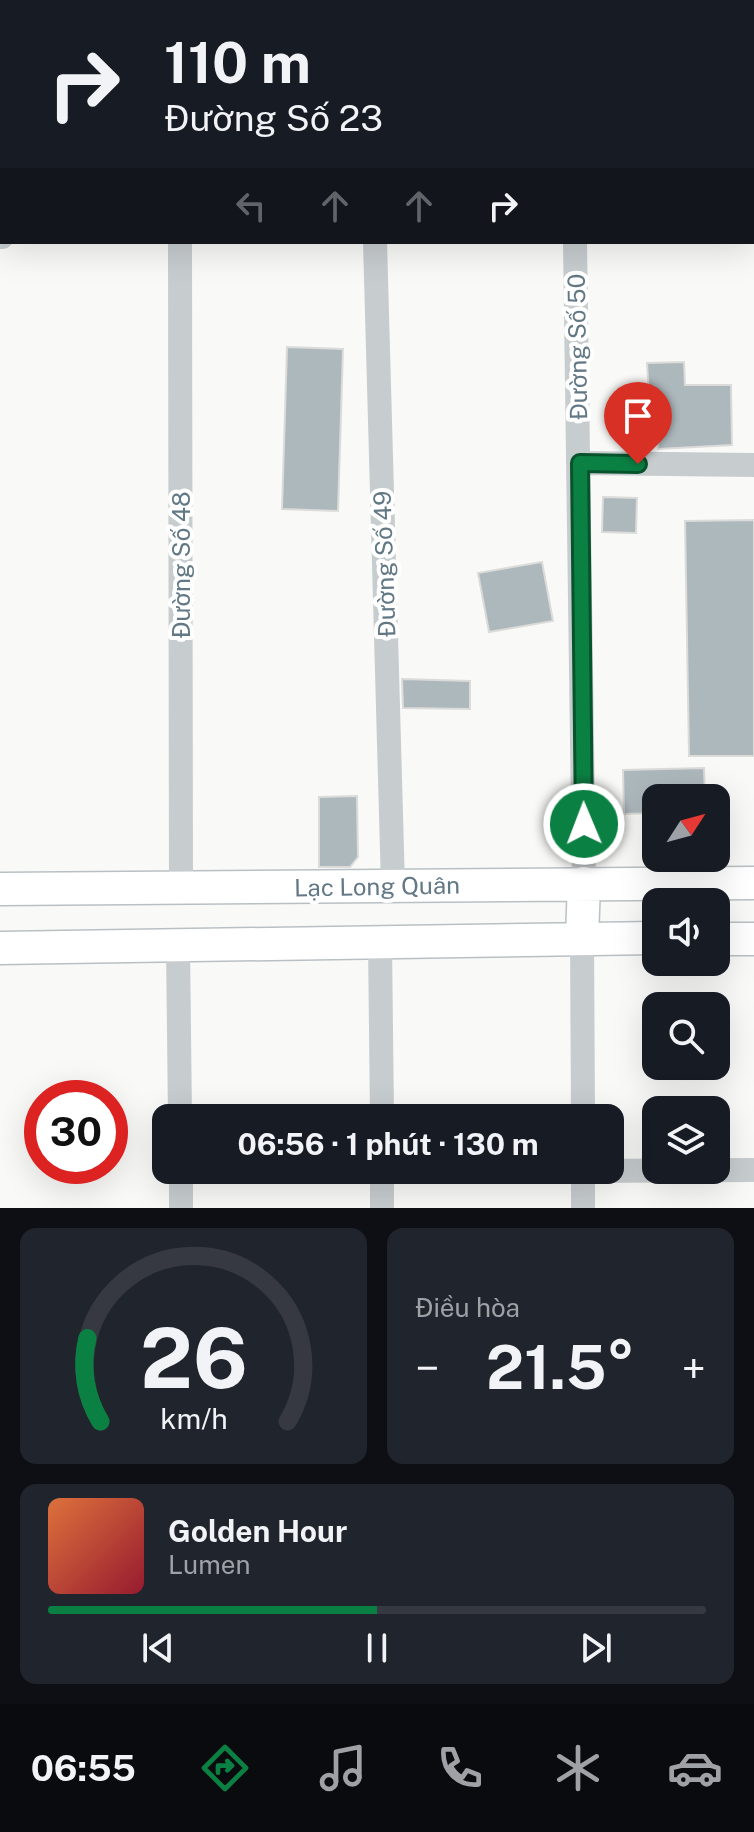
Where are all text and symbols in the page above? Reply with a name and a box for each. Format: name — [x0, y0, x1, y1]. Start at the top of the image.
text: 110 m — [164, 30, 311, 96]
icon: right — [32, 32, 136, 136]
text: Đường Số 23 — [164, 97, 383, 139]
icon: left — [229, 184, 273, 228]
icon: ahead — [313, 184, 357, 228]
icon: ahead — [397, 184, 441, 228]
icon: right — [481, 184, 525, 228]
street label: Đường Số 50 — [562, 273, 592, 421]
pin — [604, 382, 672, 464]
icon: arrive — [616, 394, 660, 438]
street label: Đường Số 49 — [367, 490, 401, 638]
street label: Đường Số 48 — [167, 491, 195, 639]
position arrow — [542, 782, 626, 866]
north arrow — [642, 784, 730, 872]
map controls — [642, 784, 730, 1184]
street label: Lạc Long Quân — [294, 871, 460, 901]
button: sound — [642, 888, 730, 976]
button: search — [642, 992, 730, 1080]
speed limit sign: 30 — [24, 1080, 128, 1184]
button: layers — [642, 1096, 730, 1184]
text: 06:56 · 1 phút · 130 m — [237, 1126, 539, 1162]
text: Điều hòa — [415, 1292, 520, 1323]
text: 26 — [140, 1309, 247, 1407]
text: 21.5° — [486, 1332, 635, 1403]
text: − — [415, 1342, 439, 1394]
text: + — [682, 1342, 706, 1394]
text: km/h — [160, 1402, 227, 1435]
text: Golden Hour — [168, 1513, 347, 1549]
text: Lumen — [168, 1549, 251, 1580]
icon: previous — [136, 1626, 180, 1670]
icon: pause — [355, 1626, 399, 1670]
icon: next — [574, 1626, 618, 1670]
icon: directions — [197, 1740, 253, 1796]
icon: music — [315, 1740, 371, 1796]
icon: phone — [432, 1740, 488, 1796]
icon: climate — [550, 1740, 606, 1796]
icon: car — [667, 1740, 723, 1796]
text: 06:55 — [31, 1747, 136, 1789]

